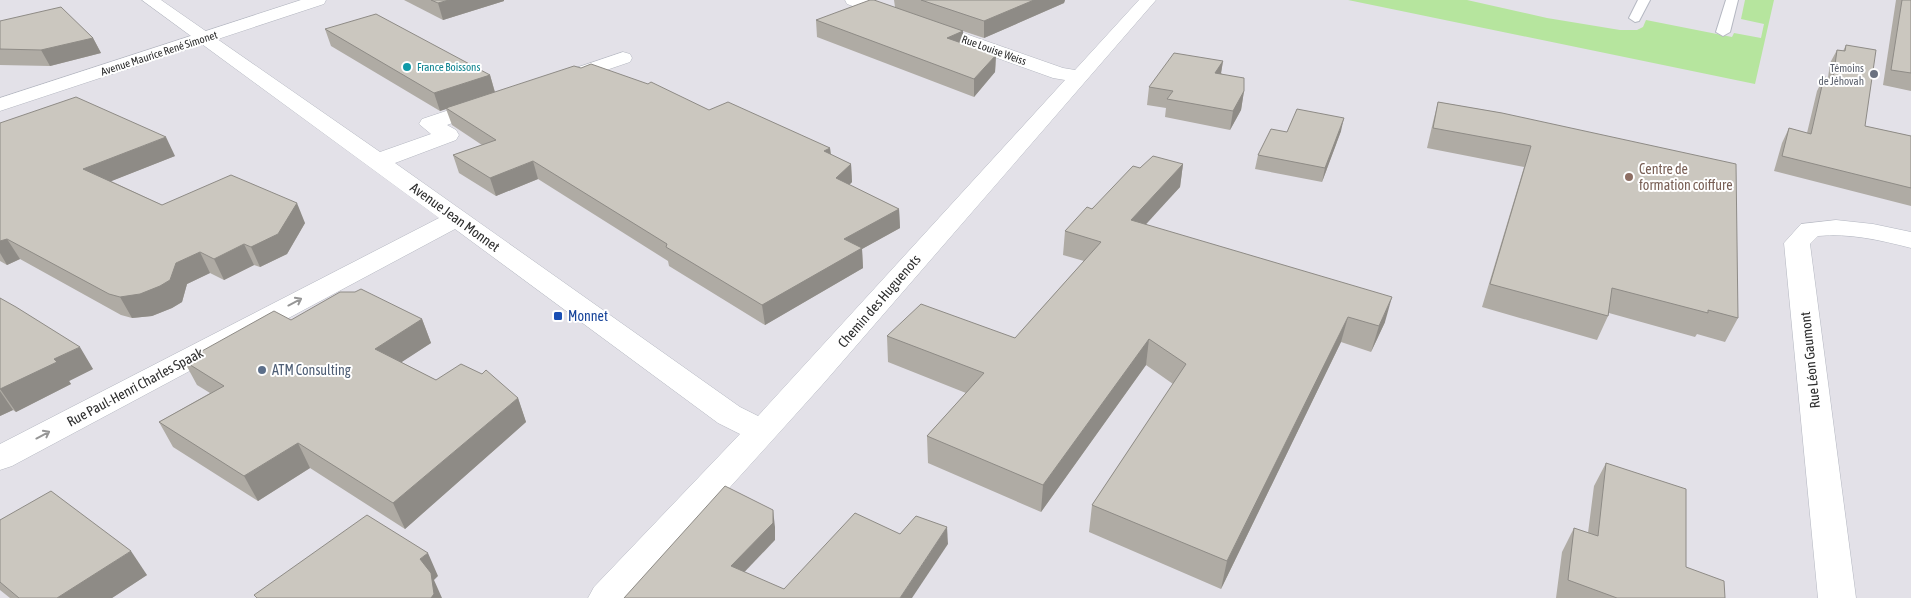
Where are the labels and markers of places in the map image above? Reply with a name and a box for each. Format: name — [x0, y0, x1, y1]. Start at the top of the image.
marker: France Boissons — [401, 61, 413, 73]
place label: France Boissons — [417, 61, 480, 73]
place label: Témoins de Jéhovah — [1819, 62, 1864, 87]
marker: Témoins de Jéhovah — [1868, 68, 1880, 80]
place label: Centre de formation coiffure — [1639, 161, 1733, 193]
marker: Centre de formation coiffure — [1623, 171, 1635, 183]
place label: Monnet — [568, 308, 608, 324]
marker: Monnet — [552, 310, 564, 322]
place label: ATM Consulting — [272, 362, 351, 378]
marker: ATM Consulting — [256, 364, 268, 376]

